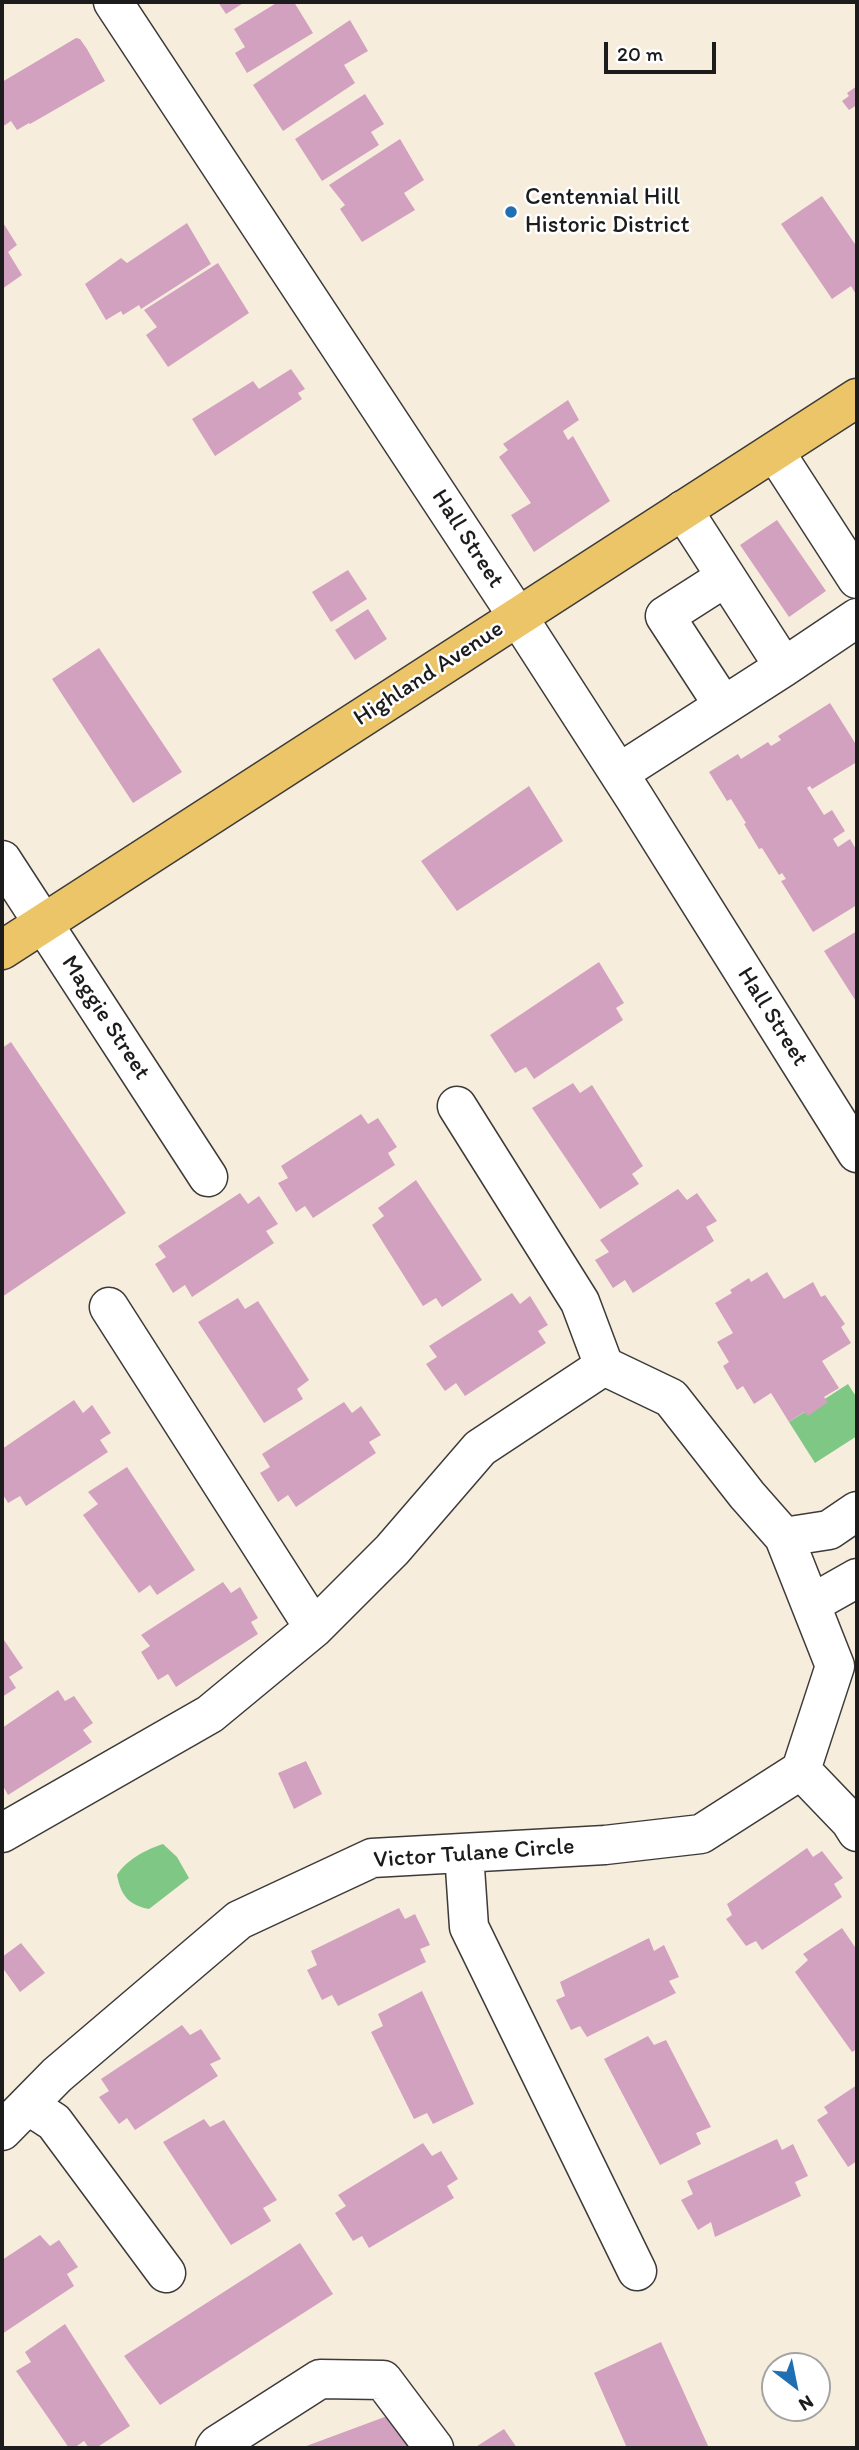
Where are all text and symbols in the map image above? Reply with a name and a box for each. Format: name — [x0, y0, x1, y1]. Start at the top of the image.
scale bar — [607, 28, 719, 72]
text: 20 m — [617, 41, 663, 66]
place label: Centennial Hill Historic District — [525, 184, 689, 240]
marker: Centennial Hill Historic District — [503, 204, 519, 220]
street label: Hall Street — [425, 484, 509, 594]
street label: Highland Avenue — [349, 615, 509, 733]
street label: Maggie Street — [54, 950, 156, 1086]
street label: Hall Street — [730, 962, 814, 1072]
street label: Victor Tulane Circle — [373, 1833, 575, 1875]
north arrow — [761, 2352, 831, 2422]
text: N — [795, 2390, 818, 2417]

